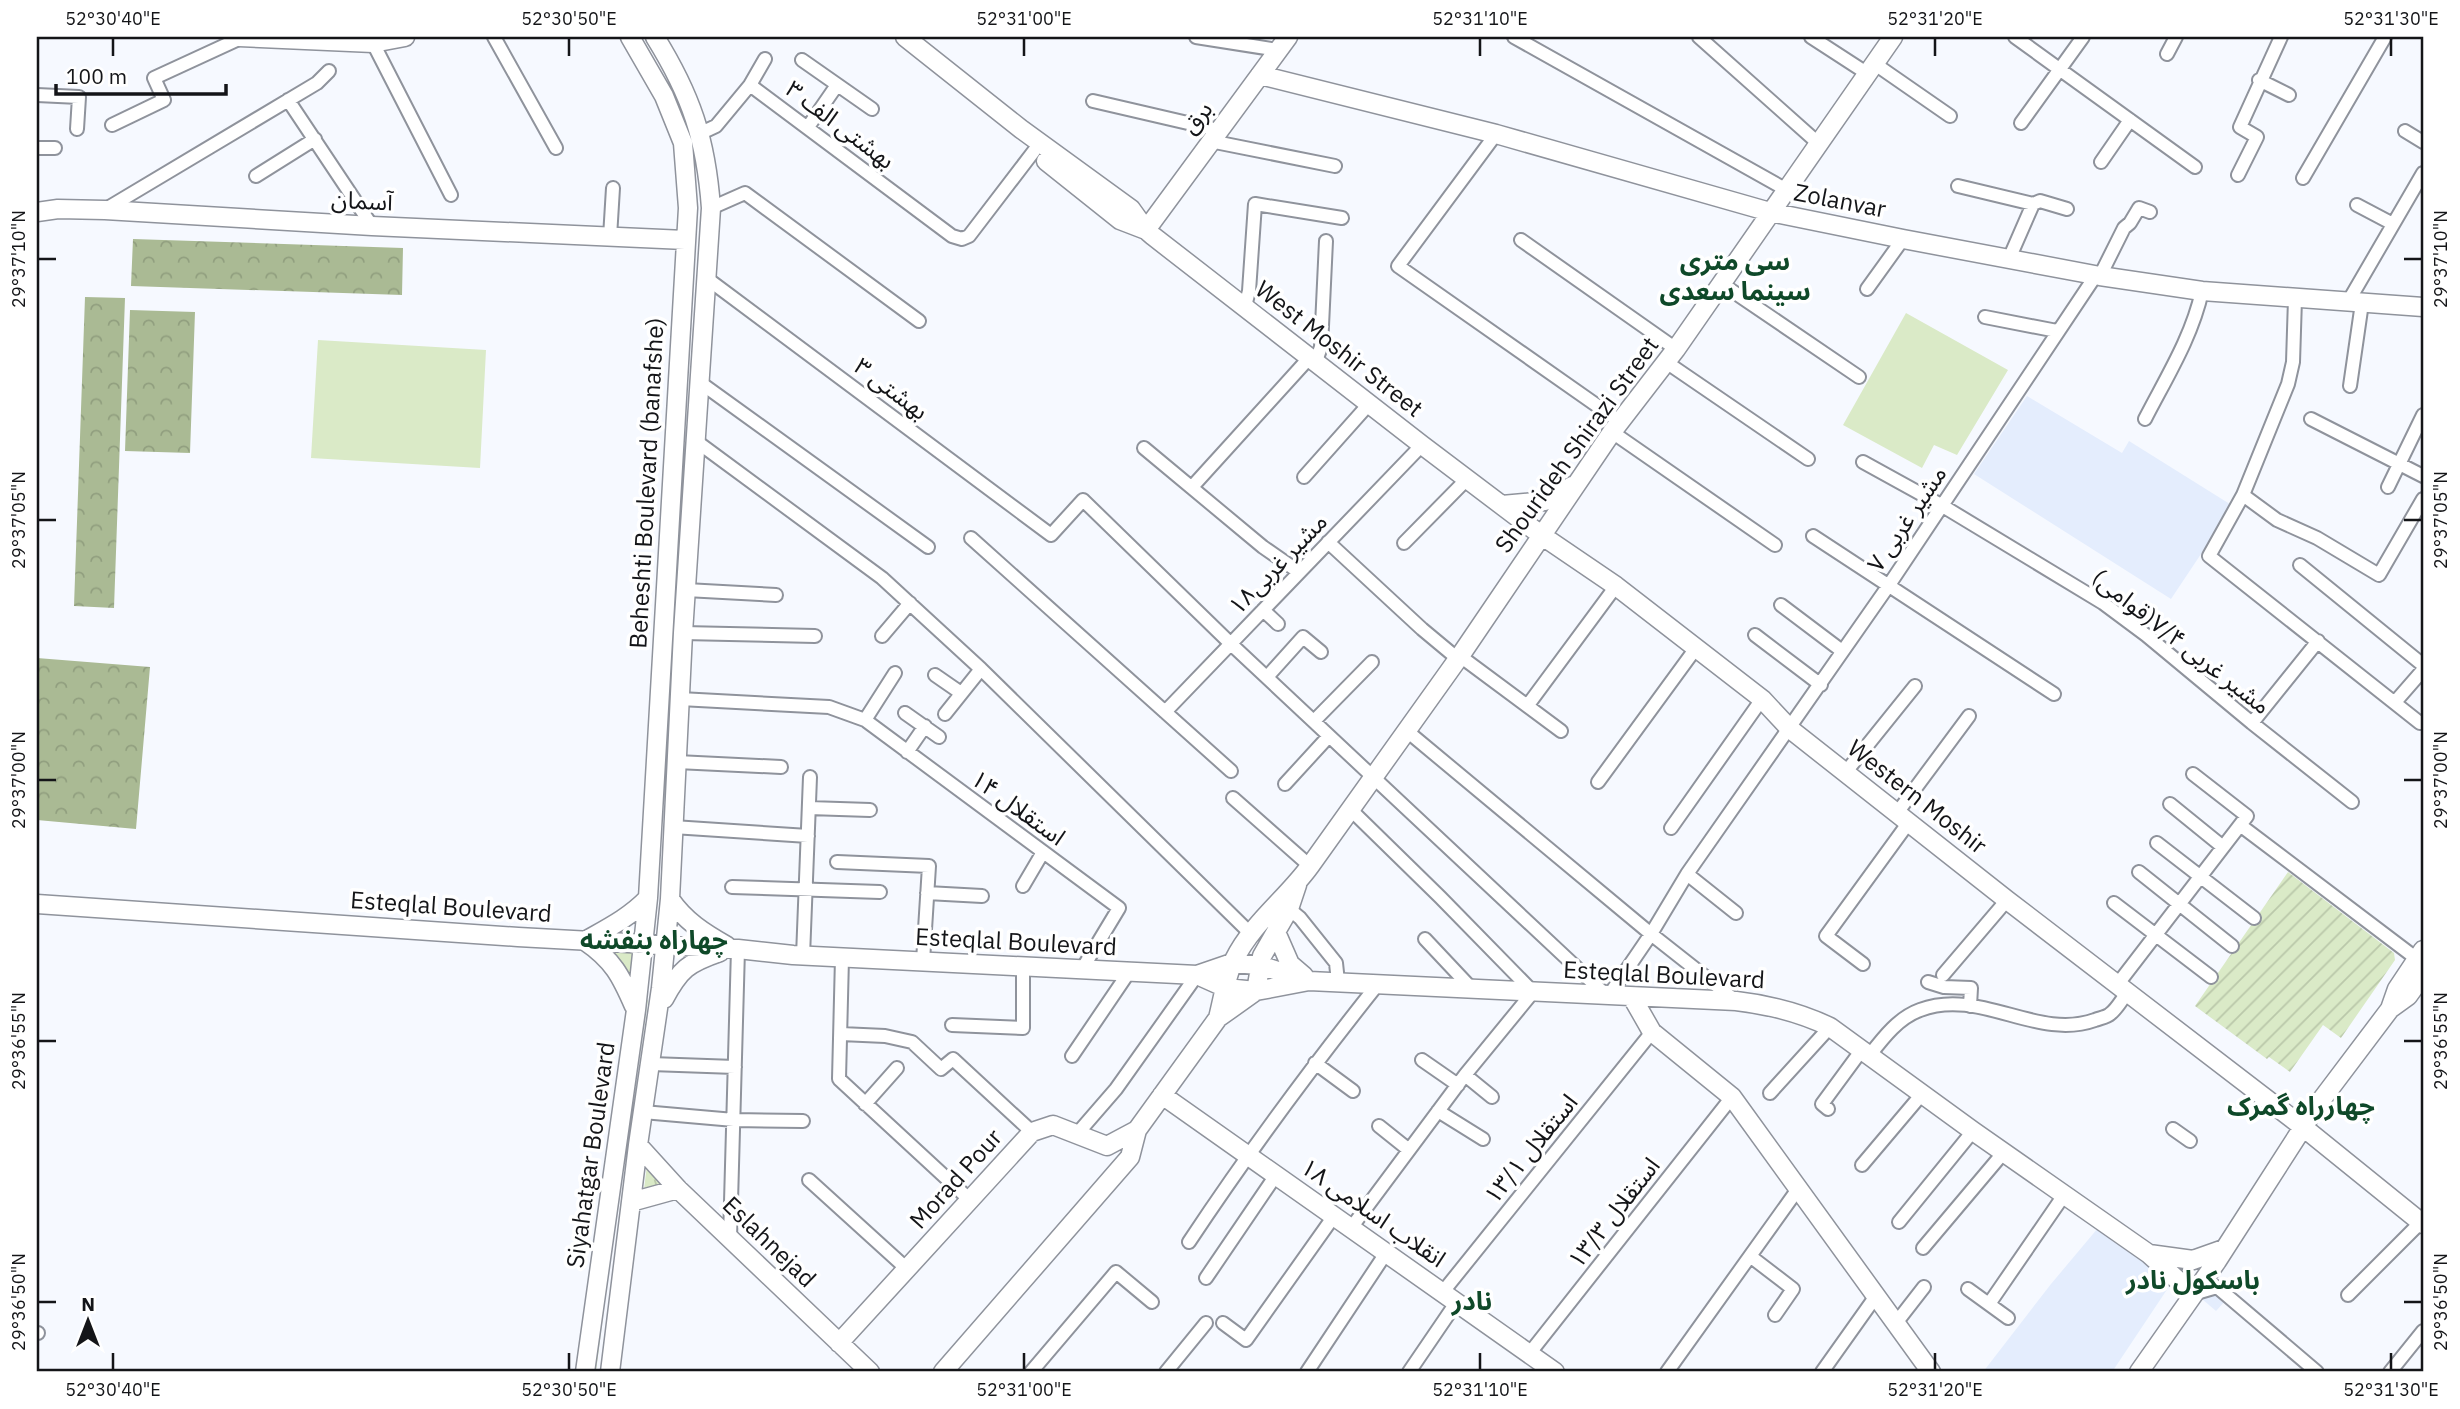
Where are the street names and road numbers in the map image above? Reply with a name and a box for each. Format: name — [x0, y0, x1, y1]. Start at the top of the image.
street label: بهشتی الف ۳ — [779, 73, 902, 176]
street label: برق — [1173, 94, 1219, 141]
street label: Zolanvar — [1791, 175, 1889, 225]
street label: آسمان — [330, 182, 395, 218]
street label: West Moshir Street — [1249, 273, 1430, 424]
street label: Beheshti Boulevard (banafshe) — [621, 317, 671, 649]
street label: Shourideh Shirazi Street — [1487, 330, 1665, 559]
street label: بهشتی ۳ — [848, 350, 935, 427]
street label: مشیر غربی ۷ — [1859, 459, 1953, 578]
street label: مشیر غربی۱۸ — [1221, 506, 1334, 621]
street label: (قوامی)مشیر غربی ۷/۴ — [2086, 561, 2278, 721]
street label: Western Moshir — [1841, 732, 1994, 861]
street label: استقلال ۱۴ — [965, 762, 1072, 852]
street label: Esteqlal Boulevard — [349, 883, 553, 929]
street label: Esteqlal Boulevard — [914, 920, 1118, 962]
street label: Esteqlal Boulevard — [1562, 953, 1766, 995]
street label: Siyahatgar Boulevard — [558, 1040, 622, 1270]
street label: ۱۳/۱ استقلال — [1476, 1087, 1584, 1210]
street label: Morad Pour — [902, 1121, 1009, 1235]
street label: ۱۸ انقلاب اسلامی — [1295, 1150, 1452, 1274]
street label: ۱۳/۳ استقلال — [1560, 1150, 1667, 1274]
street label: Eslahnejad — [716, 1189, 823, 1294]

